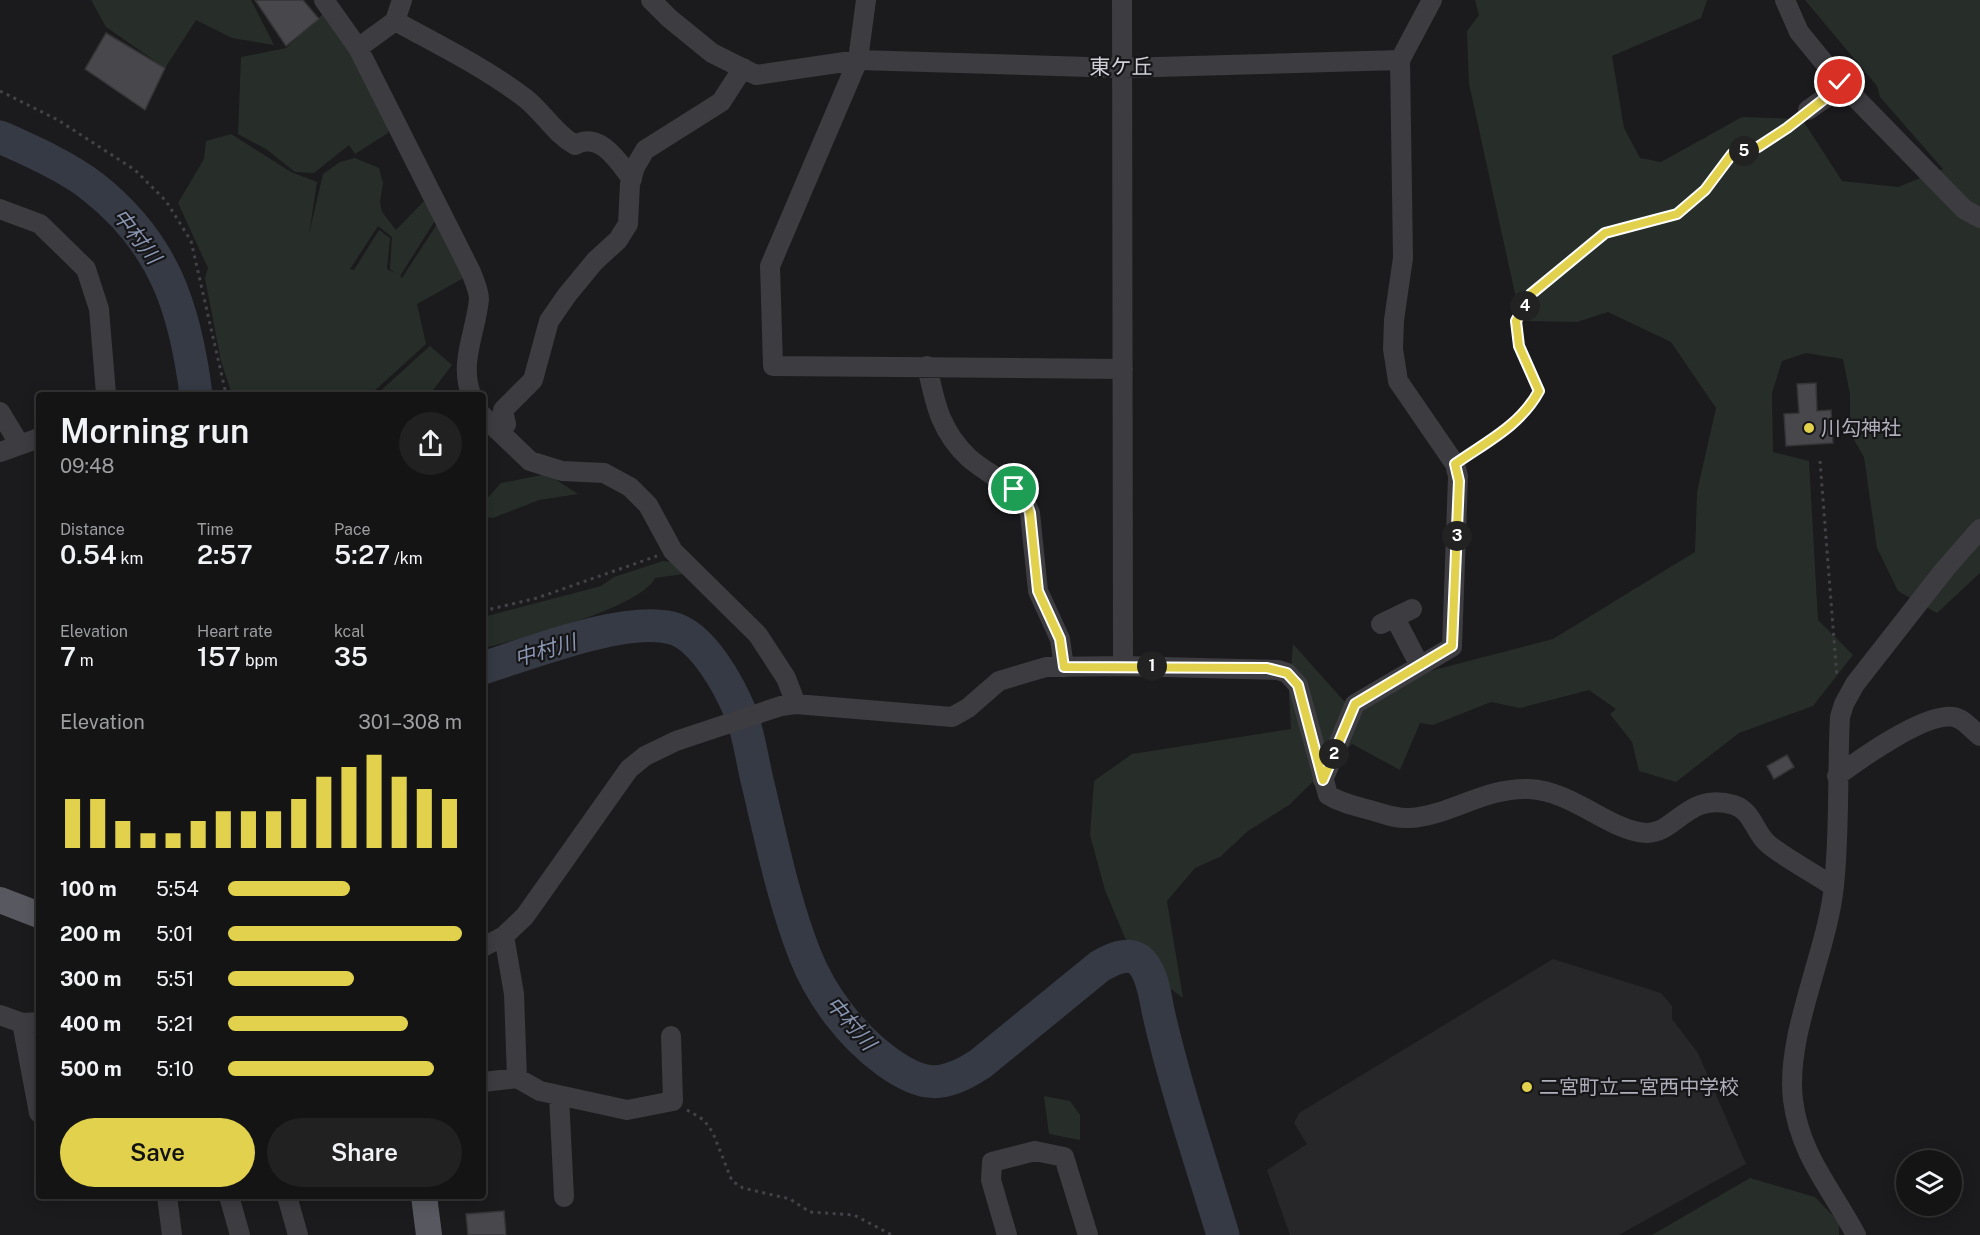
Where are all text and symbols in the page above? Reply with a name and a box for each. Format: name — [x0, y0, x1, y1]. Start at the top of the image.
district label: 東ケ丘 — [1090, 54, 1153, 79]
pin — [1814, 56, 1865, 107]
icon: check — [1823, 65, 1856, 98]
pin: 5 — [1729, 136, 1759, 166]
text: 5 — [1739, 141, 1749, 160]
water label: 中村川 — [108, 203, 167, 270]
pin: 4 — [1510, 291, 1540, 321]
text: 4 — [1520, 296, 1530, 315]
text: Morning run — [60, 412, 249, 450]
button: share — [399, 412, 462, 475]
place label: 川勾神社 — [1821, 416, 1901, 440]
marker: 川勾神社 — [1802, 421, 1816, 435]
text: 09:48 — [60, 454, 115, 478]
pin — [988, 463, 1039, 514]
icon: arrive — [997, 472, 1030, 505]
text: Distance — [60, 520, 125, 539]
text: Time — [197, 520, 233, 539]
text: Pace — [334, 520, 371, 539]
pin: 3 — [1442, 521, 1472, 551]
text: 3 — [1452, 526, 1462, 545]
text: 0.54 — [60, 539, 117, 570]
text: 2:57 — [197, 539, 253, 570]
text: 5:27 — [334, 539, 390, 570]
text: km — [117, 549, 143, 568]
text: /km — [390, 549, 423, 568]
text: Elevation — [60, 622, 128, 641]
text: Heart rate — [197, 622, 273, 641]
text: kcal — [334, 622, 365, 641]
water label: 中村川 — [511, 629, 581, 671]
text: 7 — [60, 641, 76, 672]
text: 157 — [197, 641, 241, 672]
text: 35 — [334, 641, 368, 672]
text: m — [76, 651, 94, 670]
text: bpm — [241, 651, 278, 670]
pin: 1 — [1137, 651, 1167, 681]
text: 1 — [1149, 656, 1155, 675]
text: Elevation — [60, 710, 145, 734]
text: 301–308 m — [358, 710, 462, 734]
pin: 2 — [1319, 739, 1349, 769]
text: 2 — [1329, 744, 1339, 763]
text: 100 m — [60, 877, 117, 901]
text: 5:54 — [156, 877, 199, 901]
text: 200 m — [60, 922, 121, 946]
text: 5:01 — [156, 922, 194, 946]
text: 300 m — [60, 967, 121, 991]
text: 5:51 — [156, 967, 194, 991]
water label: 中村川 — [821, 991, 882, 1056]
text: 400 m — [60, 1012, 121, 1036]
text: 5:21 — [156, 1012, 194, 1036]
text: 500 m — [60, 1057, 122, 1081]
text: 5:10 — [156, 1057, 194, 1081]
place label: 二宮町立二宮西中学校 — [1539, 1075, 1739, 1099]
marker: 二宮町立二宮西中学校 — [1520, 1080, 1534, 1094]
button: Save — [60, 1118, 255, 1187]
button: Share — [267, 1118, 462, 1187]
map controls — [1896, 1150, 1962, 1216]
button: layers — [1896, 1150, 1962, 1216]

